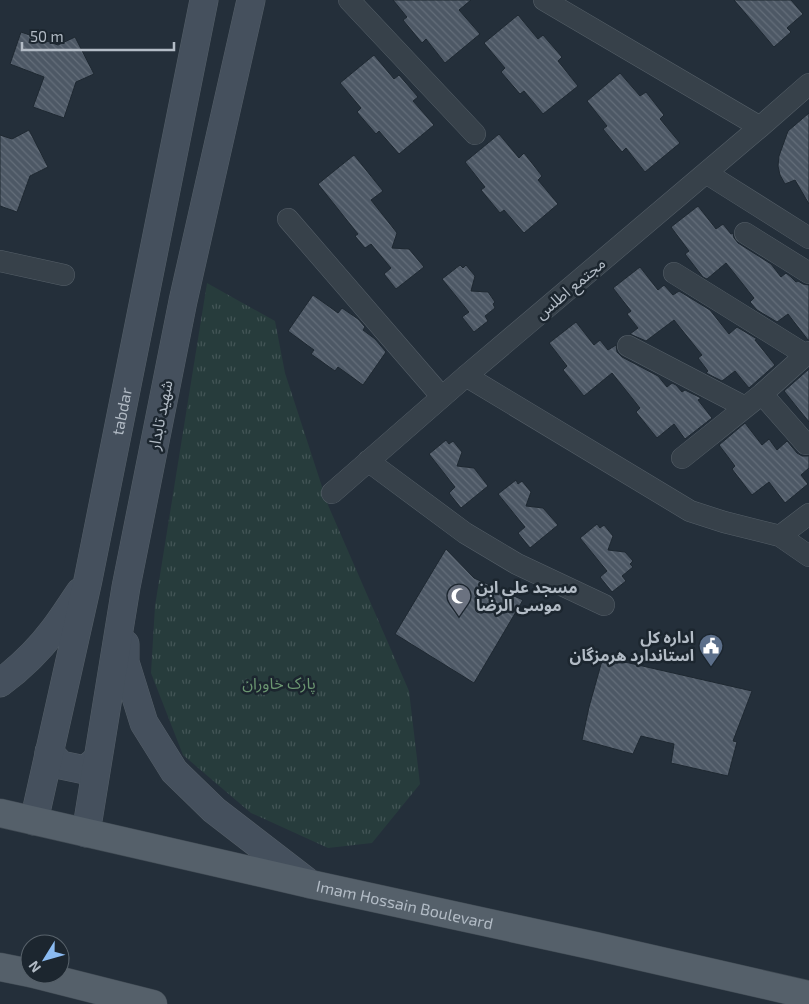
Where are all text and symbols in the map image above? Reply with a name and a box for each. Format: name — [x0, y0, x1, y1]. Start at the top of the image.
scale bar — [22, 20, 175, 52]
text: 50 m — [30, 27, 64, 45]
street label: مجتمع اطلس — [531, 253, 611, 325]
street label: شهید تابدار — [143, 378, 177, 453]
street label: tabdar — [107, 385, 135, 437]
place label: مسجد علی ابن موسی الرضا — [476, 577, 578, 615]
mosque icon: مسجد علی ابن موسی الرضا — [446, 583, 472, 617]
place label: اداره کل استاندارد هرمزگان — [570, 627, 694, 665]
public building icon: اداره کل استاندارد هرمزگان — [698, 633, 724, 667]
park label: پارک خاوران — [242, 673, 316, 694]
street label: Imam Hossain Boulevard — [315, 876, 495, 933]
north arrow — [20, 934, 70, 984]
text: N — [24, 958, 44, 976]

